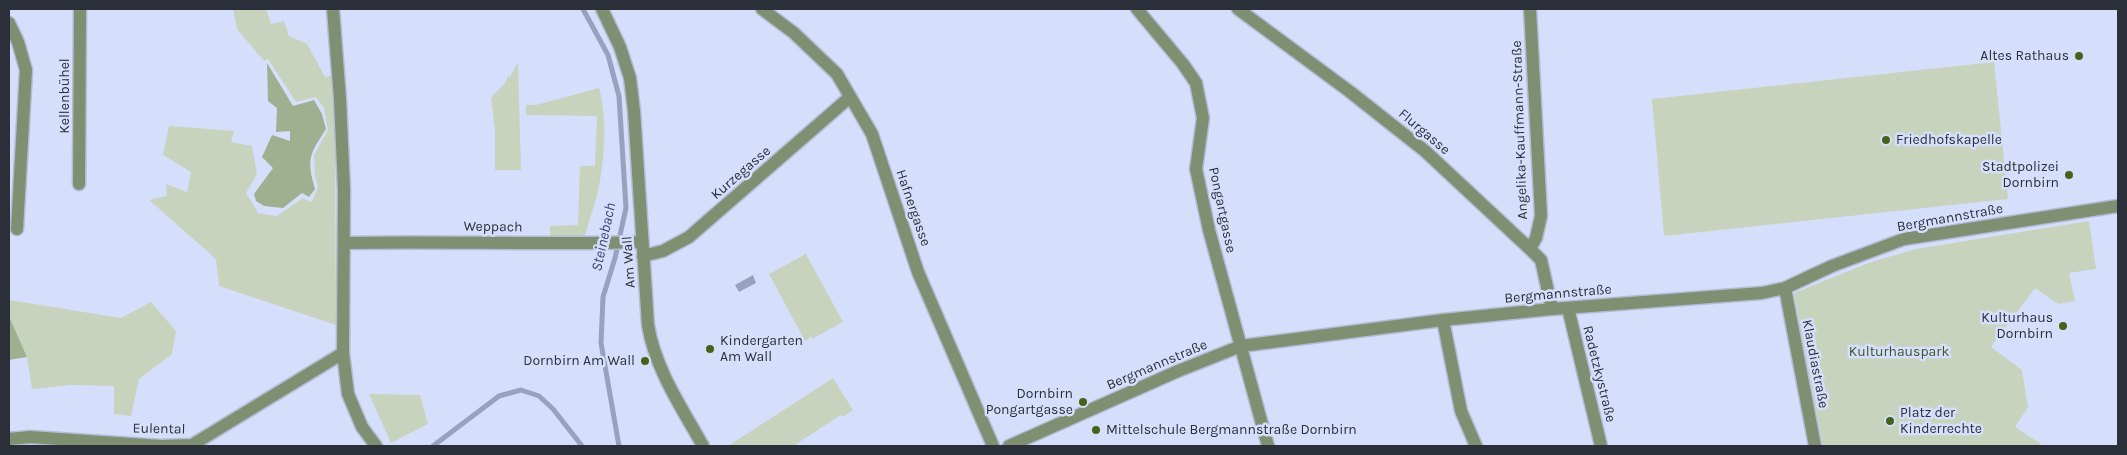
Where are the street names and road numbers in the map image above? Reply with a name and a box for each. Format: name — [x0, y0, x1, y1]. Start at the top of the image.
street label: Angelika-Kauffmann-Straße — [1508, 40, 1532, 220]
street label: Kellenbühel — [57, 58, 73, 134]
street label: Flurgasse — [1395, 106, 1453, 158]
street label: Kurzegasse — [708, 143, 774, 203]
street label: Pongartgasse — [1205, 166, 1239, 254]
street label: Hafnergasse — [892, 168, 934, 248]
street label: Bergmannstraße — [1896, 200, 2004, 236]
street label: Weppach — [463, 218, 523, 236]
street label: Am Wall — [619, 235, 639, 289]
street label: Bergmannstraße — [1504, 281, 1612, 307]
street label: Klaudiastraße — [1798, 318, 1832, 410]
street label: Radetzkystraße — [1579, 324, 1619, 424]
street label: Bergmannstraße — [1104, 336, 1210, 394]
street label: Eulental — [132, 420, 186, 438]

